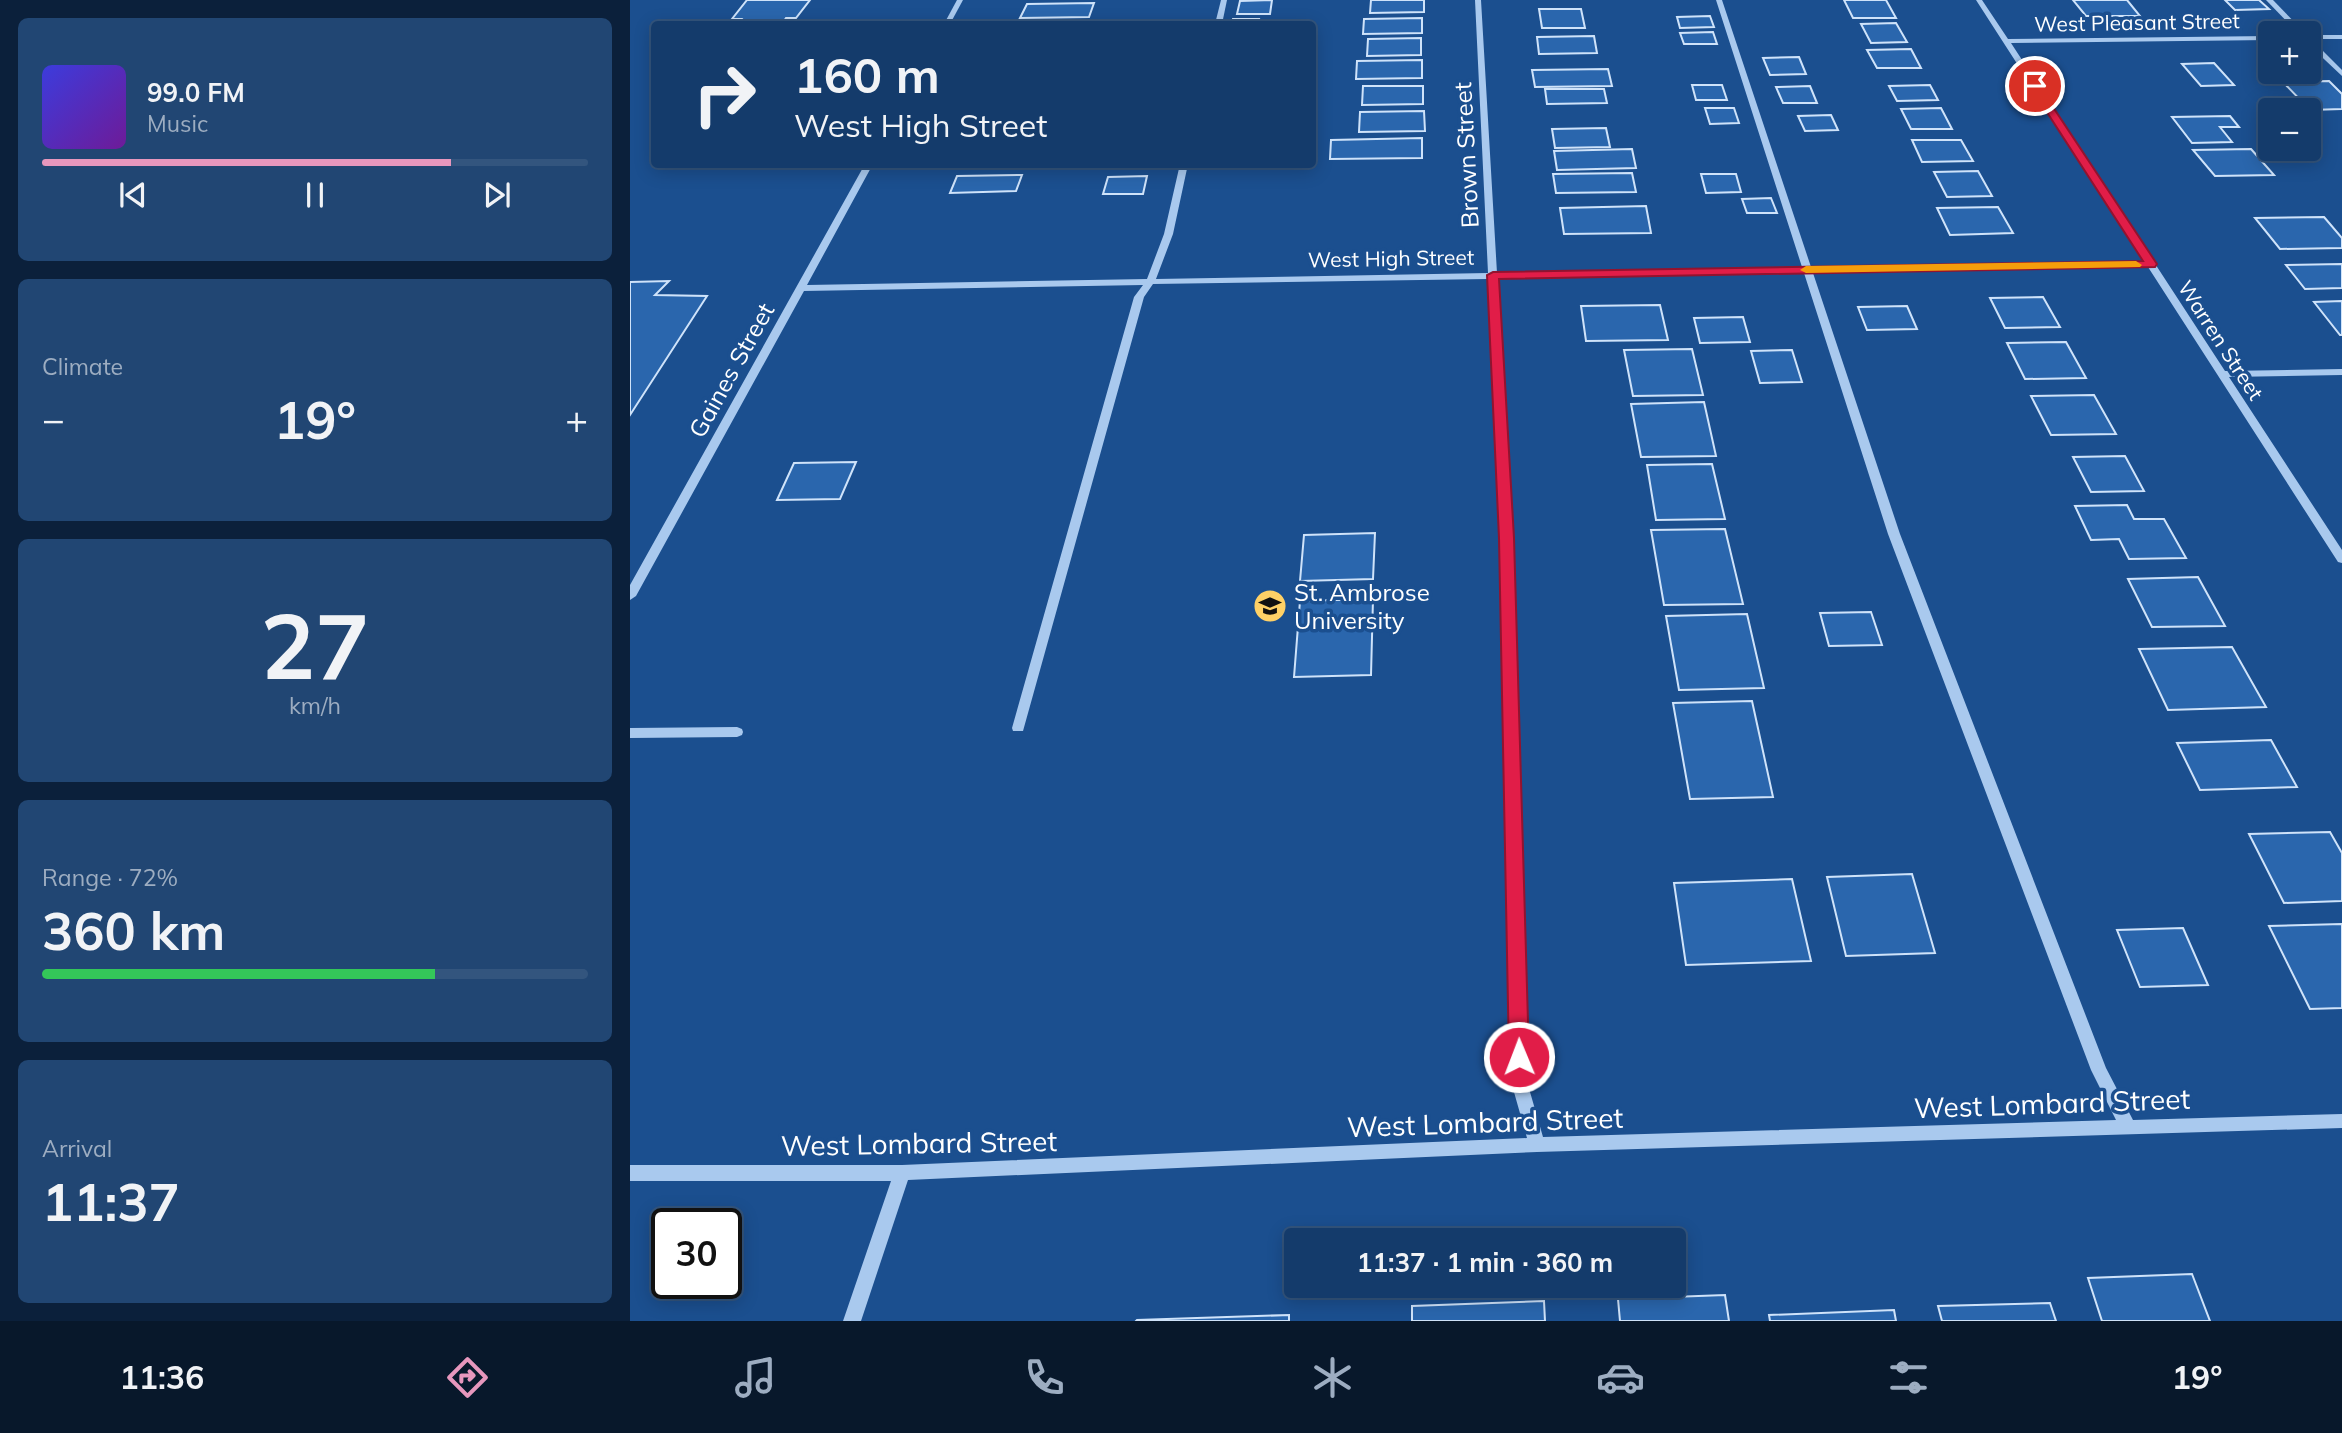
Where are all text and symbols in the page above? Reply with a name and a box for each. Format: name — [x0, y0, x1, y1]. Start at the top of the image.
street label: West Pleasant Street — [2034, 7, 2240, 37]
map controls — [2258, 21, 2321, 161]
button: + — [2258, 21, 2321, 84]
text: 160 m — [794, 44, 940, 105]
icon: right — [679, 49, 770, 140]
pin — [2005, 56, 2065, 116]
icon: arrive — [2016, 67, 2054, 105]
text: 99.0 FM — [147, 76, 245, 109]
street label: Brown Street — [1447, 81, 1485, 229]
button: − — [2258, 98, 2321, 161]
text: West High Street — [794, 105, 1047, 145]
text: Music — [147, 109, 208, 138]
icon: previous — [114, 176, 152, 214]
icon: pause — [296, 176, 334, 214]
icon: next — [478, 176, 516, 214]
street label: West High Street — [1308, 244, 1474, 272]
street label: Warren Street — [2173, 275, 2269, 405]
street label: Gaines Street — [682, 297, 780, 443]
text: Climate — [42, 352, 123, 381]
text: 19° — [274, 387, 356, 452]
text: − — [42, 395, 65, 443]
text: + — [565, 395, 588, 443]
place label: St. Ambrose University — [1294, 577, 1430, 635]
school or university icon: St. Ambrose University — [1251, 587, 1289, 625]
text: 27 — [260, 588, 370, 702]
text: km/h — [289, 691, 341, 720]
text: Range · 72% — [42, 863, 178, 892]
text: 360 km — [42, 898, 225, 963]
position arrow — [1482, 1020, 1556, 1094]
street label: West Lombard Street — [1913, 1081, 2191, 1125]
street label: West Lombard Street — [1346, 1100, 1624, 1144]
street label: West Lombard Street — [781, 1123, 1058, 1163]
text: Arrival — [42, 1134, 112, 1163]
text: 11:37 — [42, 1169, 180, 1234]
speed limit sign: 30 — [651, 1208, 742, 1299]
text: 11:37 · 1 min · 360 m — [1357, 1246, 1613, 1279]
icon: directions — [443, 1353, 492, 1402]
icon: music — [731, 1353, 780, 1402]
icon: phone — [1020, 1353, 1069, 1402]
icon: climate — [1308, 1353, 1357, 1402]
icon: car — [1596, 1353, 1645, 1402]
icon: filters — [1884, 1353, 1933, 1402]
text: 11:36 — [120, 1357, 204, 1397]
text: 19° — [2172, 1357, 2222, 1397]

